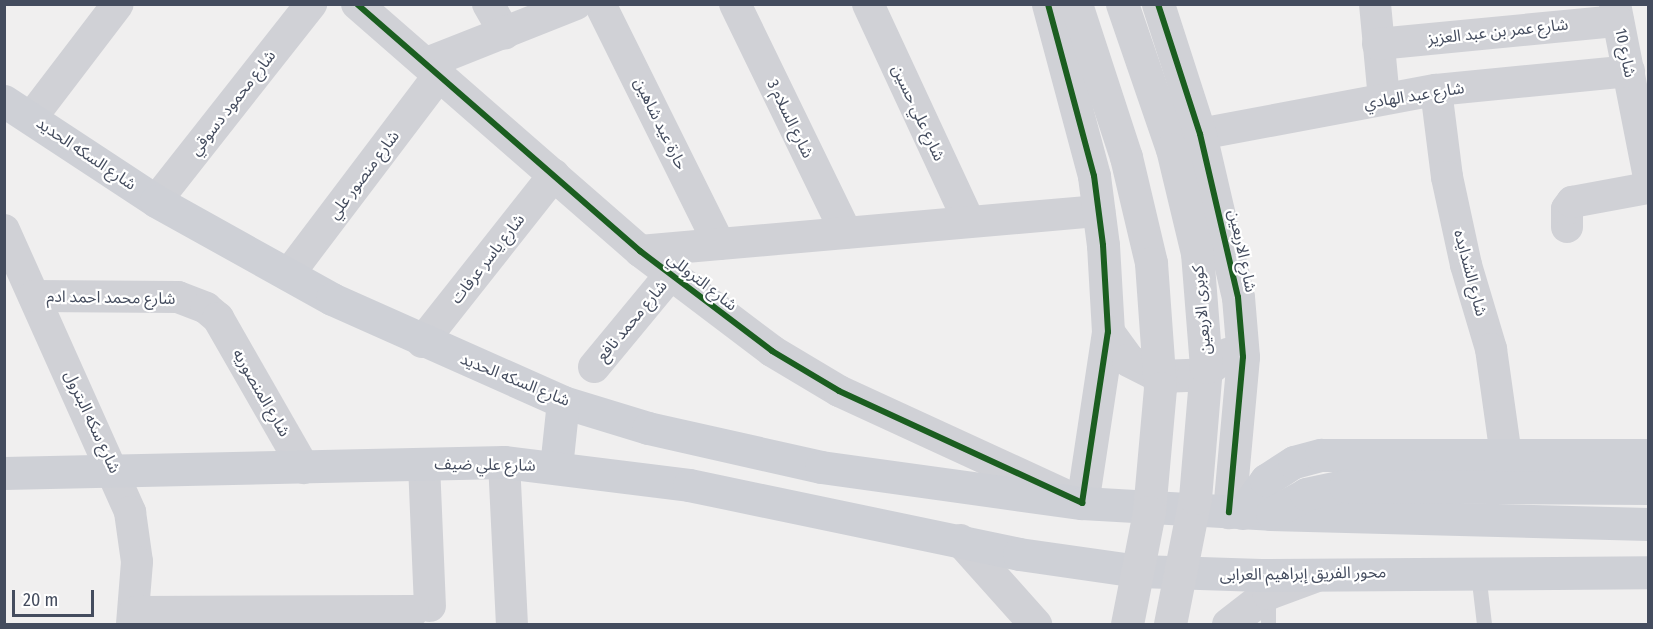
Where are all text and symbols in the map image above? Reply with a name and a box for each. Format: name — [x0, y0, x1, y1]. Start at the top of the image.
street label: شارع عمر بن عبد العزيز — [1427, 15, 1569, 49]
street label: شارع 10 — [1610, 27, 1640, 79]
street label: شارع محمود دسوقي — [186, 47, 280, 159]
street label: شارع علي حسين — [887, 62, 949, 164]
street label: حارة عيد شاهين — [629, 75, 691, 173]
street label: شارع السلام 3 — [763, 77, 817, 161]
street label: شارع عبد الهادي — [1362, 79, 1466, 113]
street label: شارع السكه الحديد — [32, 114, 140, 194]
street label: شارع منصور علي — [324, 127, 404, 223]
street label: شارع الاربعين — [1224, 208, 1260, 294]
street label: شارع ياسر عرفات — [447, 210, 529, 308]
street label: شارع الشدايده — [1449, 228, 1491, 318]
street label: شارع التروللي — [663, 249, 741, 315]
street label: كوبرى الاربعين — [1189, 265, 1215, 355]
street label: شارع محمد نافع — [593, 277, 671, 365]
street label: شارع محمد احمد ادم — [46, 287, 176, 309]
street label: شارع المنصوريه — [228, 346, 294, 440]
street label: شارع السكه الحديد — [458, 349, 572, 411]
street label: شارع سكه البترول — [60, 368, 124, 476]
street label: شارع علي ضيف — [434, 455, 536, 475]
street label: محور الفريق إبراهيم العرابى — [1219, 563, 1387, 585]
scale bar — [15, 578, 98, 616]
text: 20 m — [23, 589, 58, 611]

